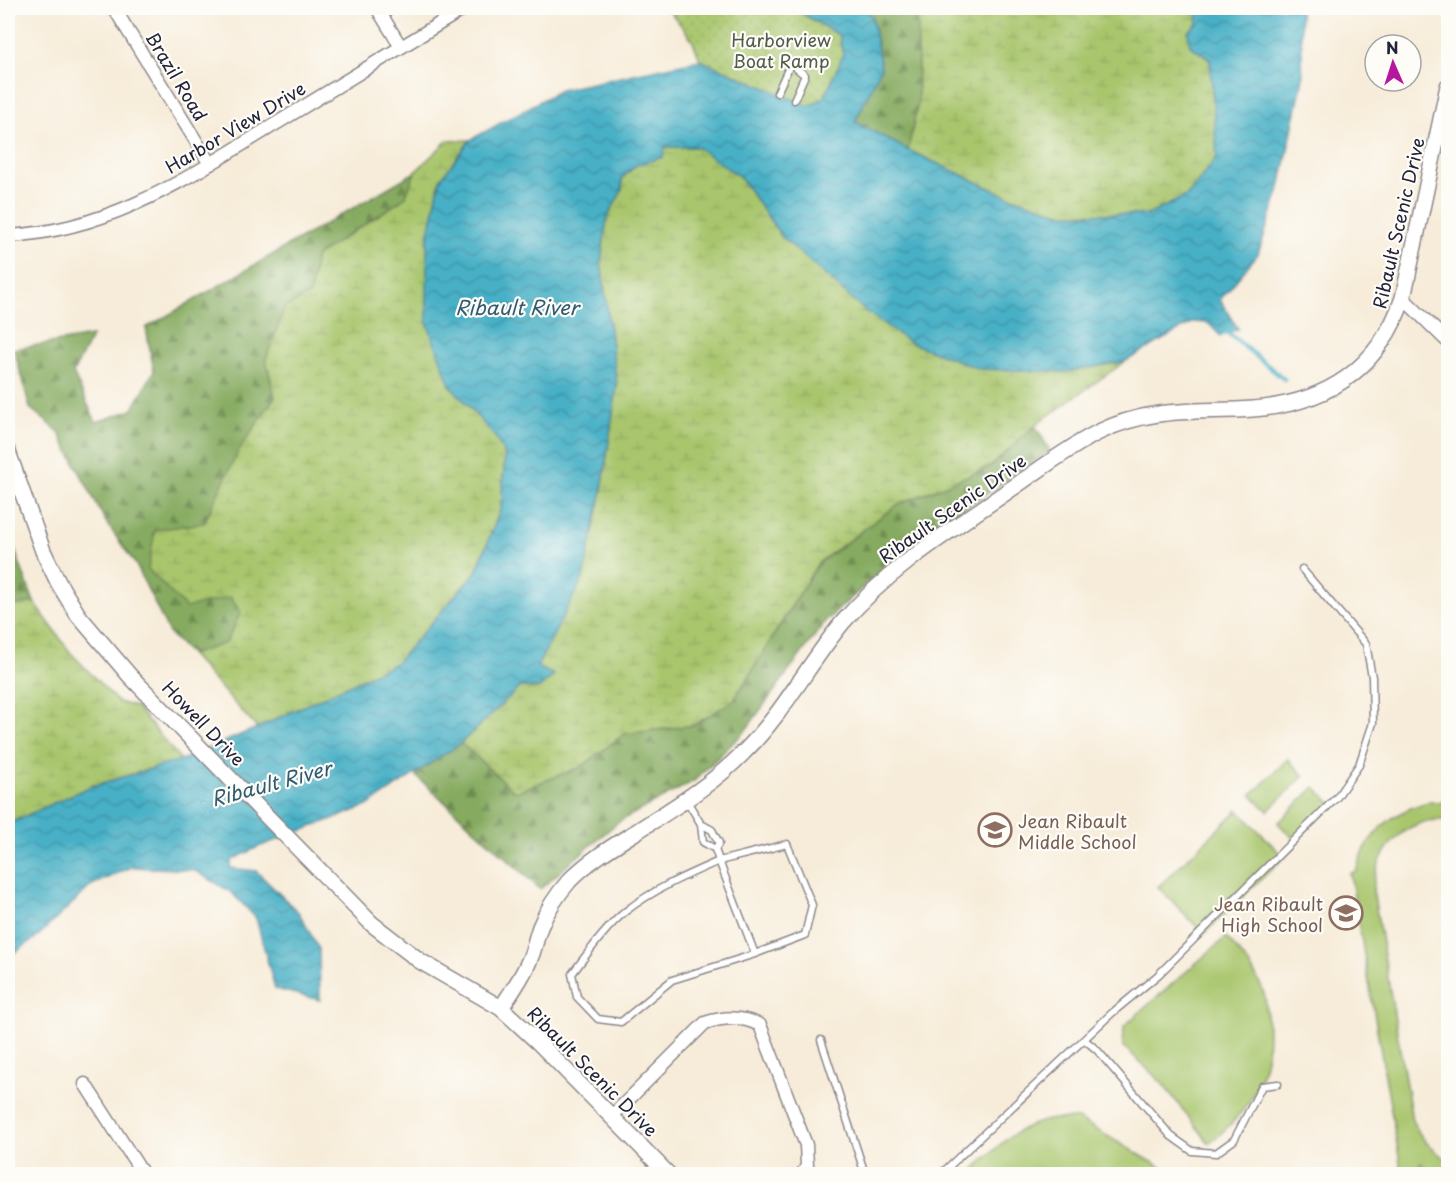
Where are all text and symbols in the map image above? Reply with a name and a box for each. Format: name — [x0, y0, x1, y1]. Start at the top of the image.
street label: Brazil Road — [140, 26, 214, 126]
park label: Harborview Boat Ramp — [731, 26, 831, 74]
north arrow — [1363, 33, 1423, 93]
text: N — [1385, 35, 1399, 59]
street label: Harbor View Drive — [160, 74, 310, 180]
street label: Ribault Scenic Drive — [1365, 135, 1431, 311]
water label: Ribault River — [455, 292, 582, 322]
street label: Ribault Scenic Drive — [873, 447, 1031, 569]
street label: Howell Drive — [156, 674, 252, 772]
water label: Ribault River — [207, 752, 337, 813]
place label: Jean Ribault Middle School — [1018, 807, 1137, 855]
school or university icon: Jean Ribault Middle School — [977, 812, 1013, 848]
place label: Jean Ribault High School — [1214, 890, 1323, 938]
school or university icon: Jean Ribault High School — [1328, 895, 1364, 931]
street label: Ribault Scenic Drive — [522, 1000, 664, 1142]

